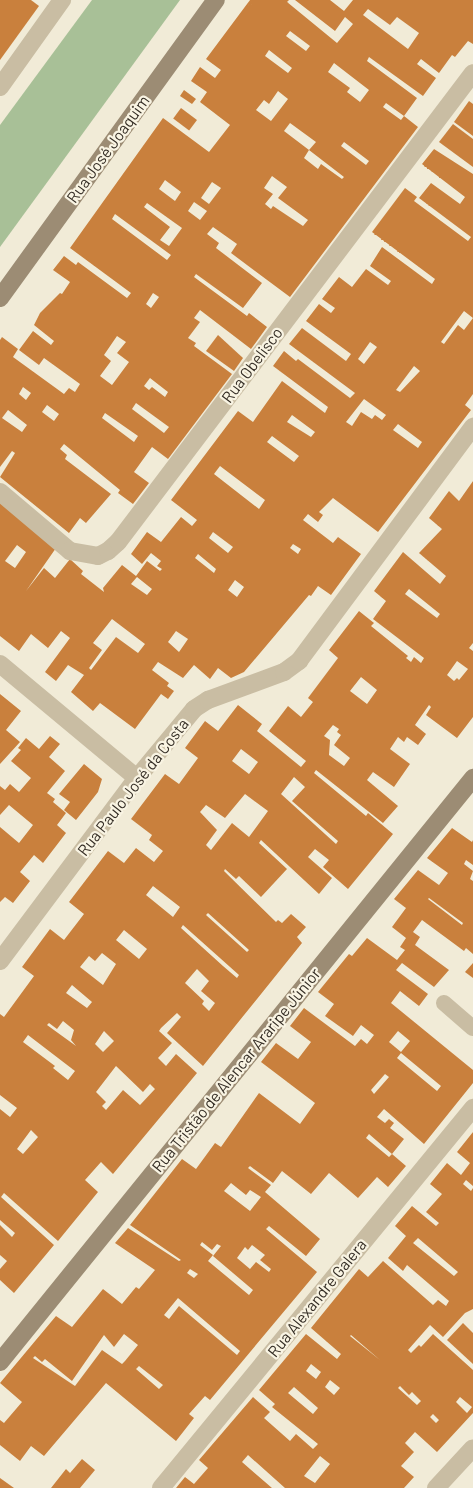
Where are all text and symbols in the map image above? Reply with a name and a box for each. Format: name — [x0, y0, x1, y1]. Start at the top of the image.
street label: Rua José Joaquim — [63, 92, 153, 206]
street label: Rua Obelisco — [217, 324, 287, 406]
street label: Rua Paulo José da Costa — [73, 714, 193, 860]
street label: Rua Tristão de Alencar Araripe Júnior — [148, 964, 324, 1176]
street label: Rua Alexandre Galera — [264, 1235, 370, 1361]

